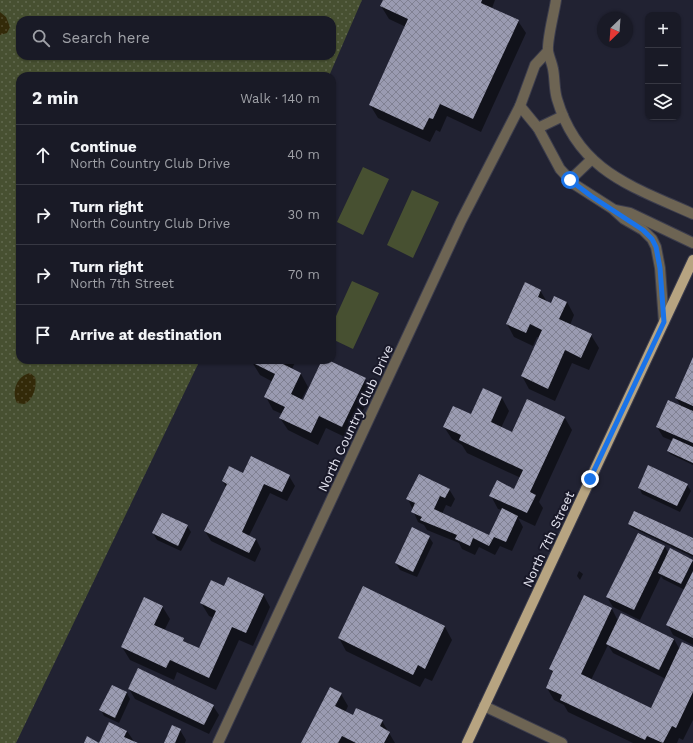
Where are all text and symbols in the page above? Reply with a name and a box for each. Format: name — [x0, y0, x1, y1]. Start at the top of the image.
north arrow — [597, 12, 633, 48]
map controls — [645, 12, 681, 120]
button: + — [645, 12, 681, 48]
search box — [16, 16, 336, 60]
icon: search — [30, 27, 52, 49]
text: Search here — [62, 29, 150, 47]
button: − — [645, 48, 681, 84]
button: layers — [645, 84, 681, 120]
text: 2 min — [32, 88, 78, 108]
text: Walk · 140 m — [240, 91, 320, 106]
text: Continue — [70, 138, 137, 156]
icon: ahead — [32, 144, 54, 166]
text: 40 m — [287, 147, 320, 162]
text: North Country Club Drive — [70, 156, 230, 171]
route start — [561, 171, 579, 189]
text: Turn right — [70, 198, 143, 216]
icon: right — [32, 204, 54, 226]
text: 30 m — [288, 207, 320, 222]
text: North Country Club Drive — [70, 216, 230, 231]
text: Turn right — [70, 258, 143, 276]
icon: right — [32, 264, 54, 286]
text: 70 m — [288, 267, 320, 282]
text: North 7th Street — [70, 276, 174, 291]
icon: arrive — [32, 324, 54, 346]
text: Arrive at destination — [70, 326, 222, 344]
street label: North Country Club Drive — [315, 342, 396, 494]
route end — [581, 470, 599, 488]
street label: North 7th Street — [520, 488, 577, 589]

